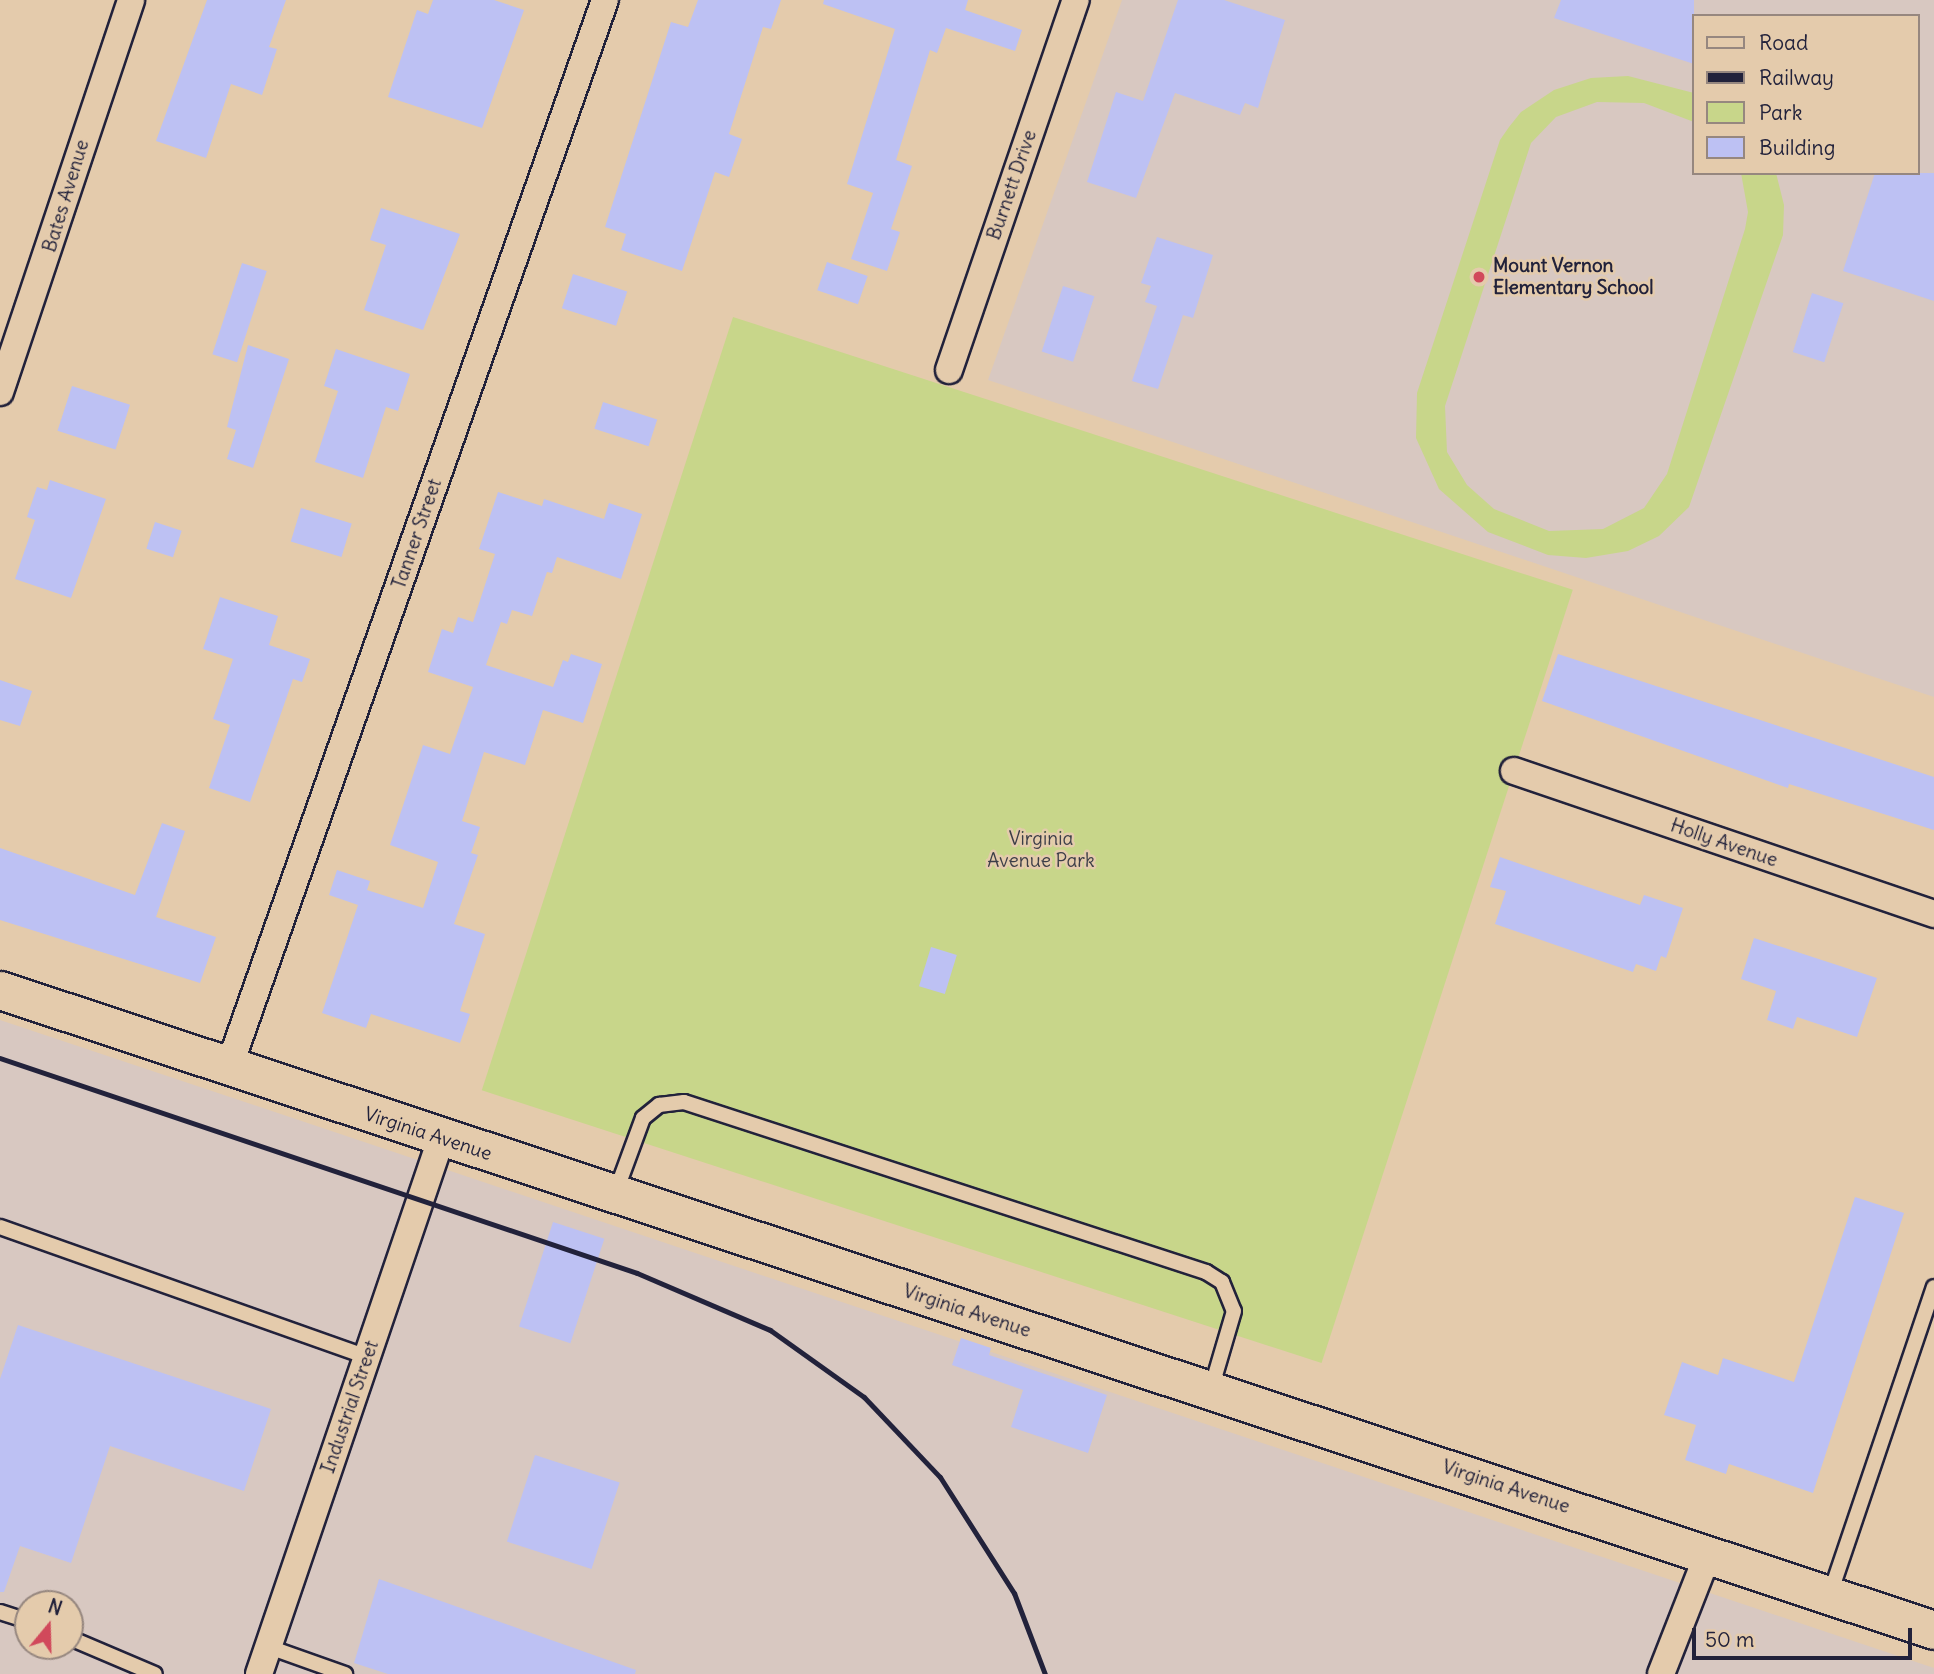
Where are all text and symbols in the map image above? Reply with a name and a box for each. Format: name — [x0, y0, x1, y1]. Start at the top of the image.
legend — [1692, 14, 1920, 175]
text: Road — [1759, 29, 1808, 56]
text: Railway — [1759, 64, 1834, 91]
text: Park — [1759, 99, 1802, 126]
street label: Burnett Drive — [983, 127, 1041, 243]
text: Building — [1759, 134, 1835, 161]
street label: Bates Avenue — [38, 137, 94, 255]
place label: Mount Vernon Elementary School — [1493, 255, 1654, 299]
marker: Mount Vernon Elementary School — [1471, 269, 1487, 285]
street label: Tanner Street — [388, 476, 446, 592]
street label: Holly Avenue — [1667, 814, 1781, 872]
park label: Virginia Avenue Park — [987, 828, 1095, 872]
street label: Virginia Avenue — [361, 1103, 495, 1165]
street label: Virginia Avenue — [900, 1280, 1034, 1342]
street label: Industrial Street — [317, 1338, 383, 1476]
street label: Virginia Avenue — [1439, 1456, 1573, 1518]
north arrow — [14, 1590, 84, 1660]
text: N — [45, 1594, 65, 1621]
scale bar — [1696, 1614, 1916, 1658]
text: 50 m — [1705, 1626, 1754, 1653]

